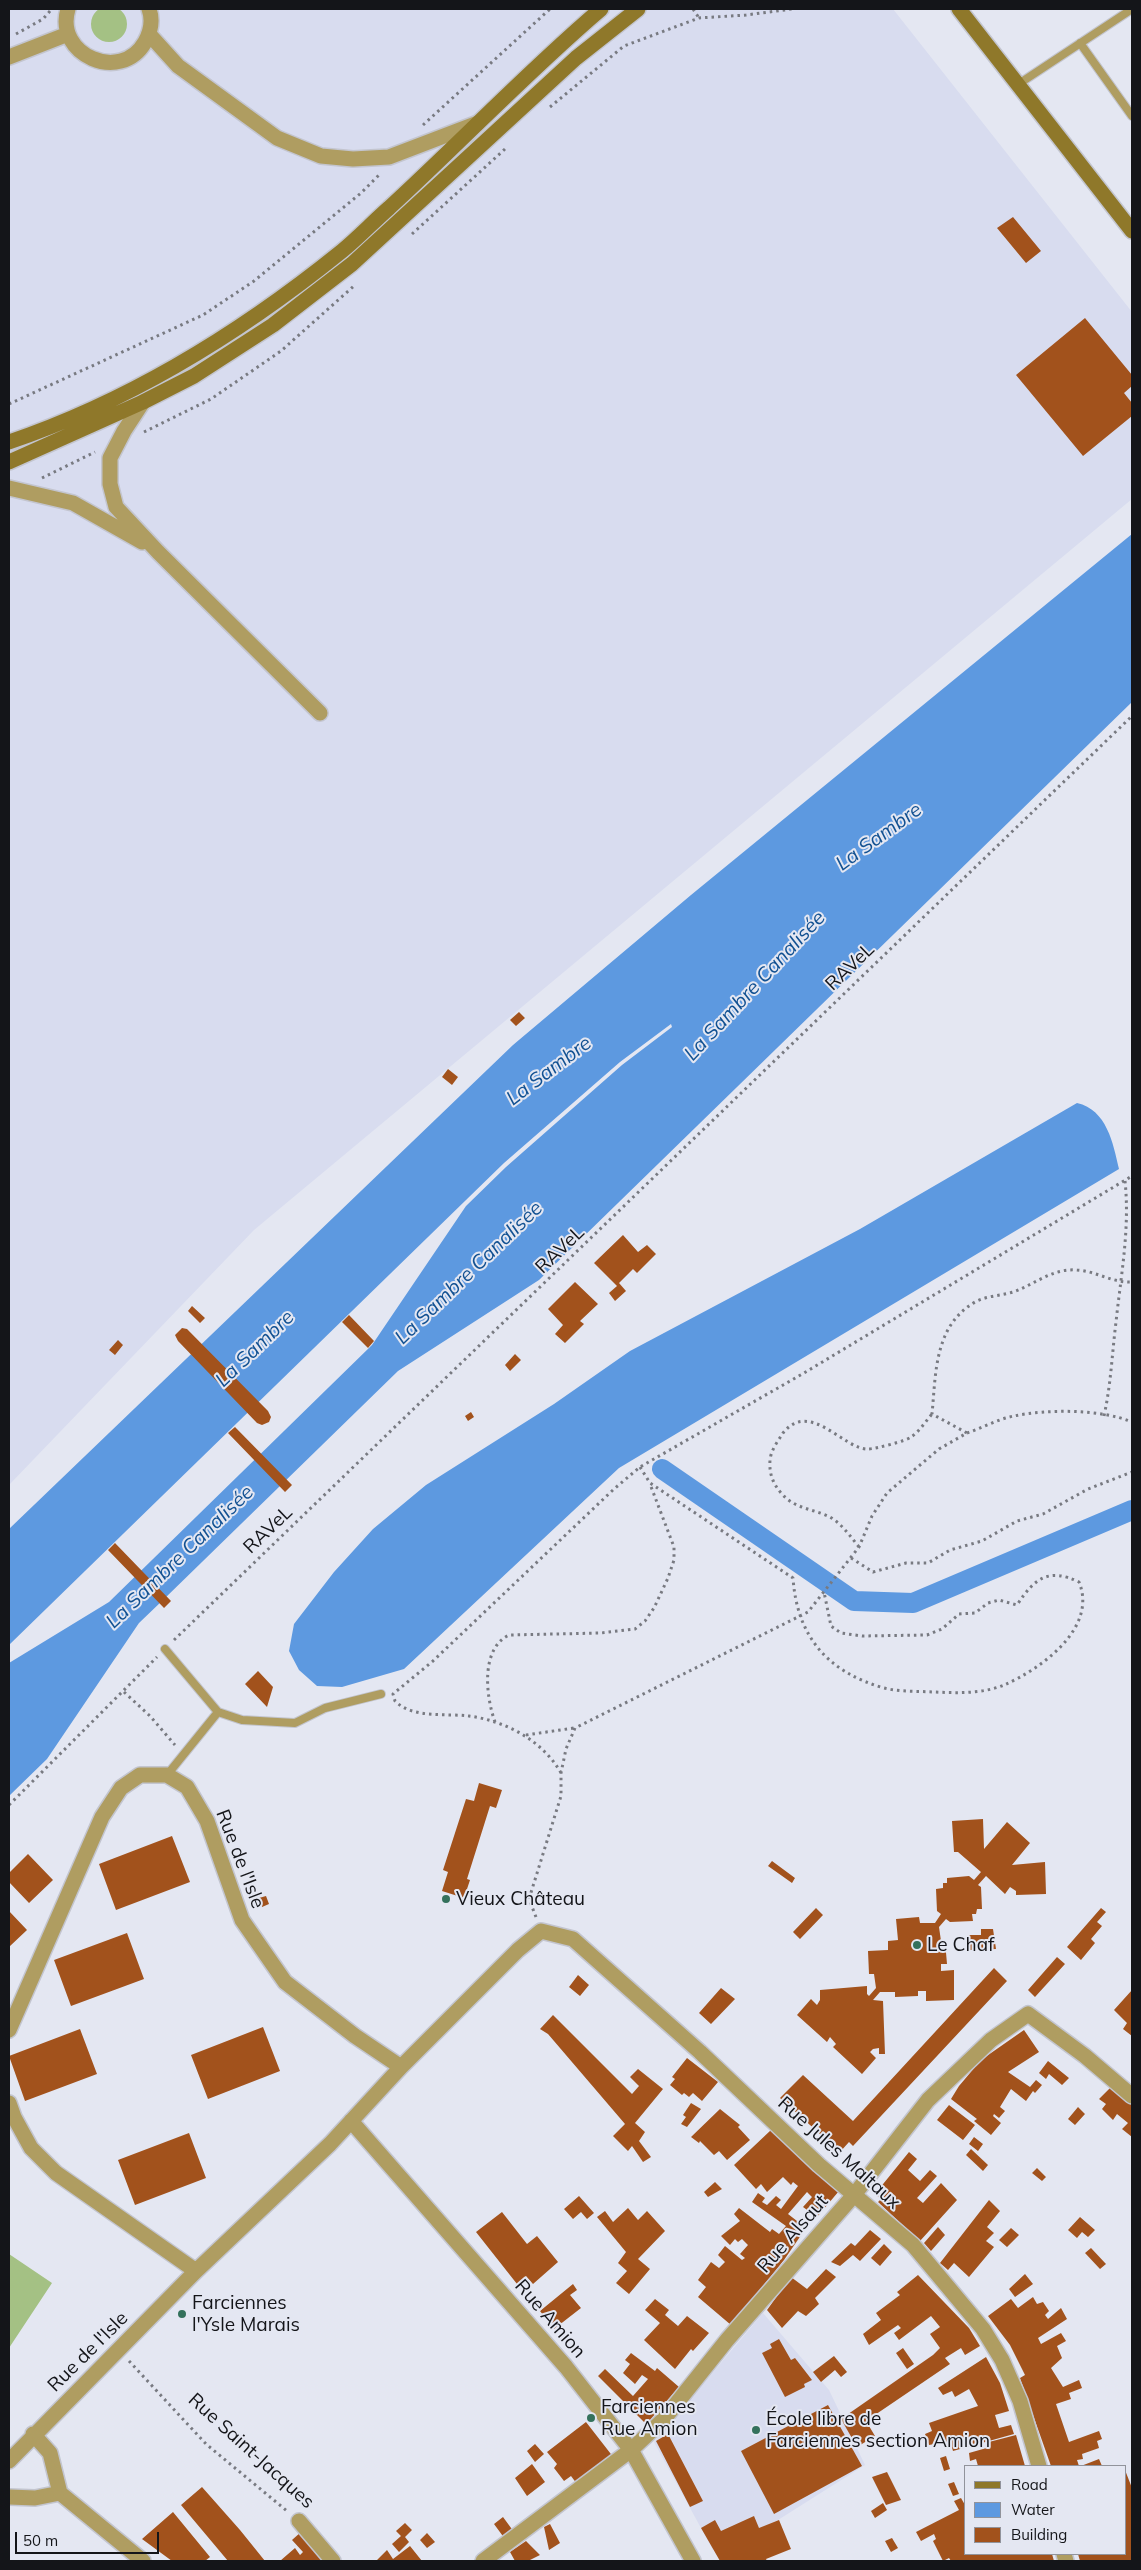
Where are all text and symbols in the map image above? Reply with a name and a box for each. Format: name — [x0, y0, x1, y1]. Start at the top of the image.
water label: La Sambre — [831, 798, 927, 876]
water label: La Sambre Canalisée — [680, 906, 830, 1066]
street label: RAVeL — [821, 938, 879, 996]
water label: La Sambre — [502, 1031, 596, 1111]
water label: La Sambre Canalisée — [390, 1196, 548, 1350]
street label: RAVeL — [531, 1221, 589, 1279]
water label: La Sambre — [211, 1306, 299, 1392]
water label: La Sambre Canalisée — [101, 1480, 259, 1634]
street label: RAVeL — [239, 1501, 297, 1559]
street label: Rue de l'Isle — [211, 1806, 269, 1912]
place label: Vieux Château — [456, 1888, 585, 1910]
marker: Vieux Château — [440, 1893, 452, 1905]
place label: Le Chaf — [927, 1934, 995, 1956]
marker: Le Chaf — [911, 1939, 923, 1951]
street label: Rue Jules Maltaux — [773, 2092, 905, 2214]
street label: Rue Alsaut — [753, 2190, 833, 2278]
street label: Rue Amion — [510, 2275, 590, 2363]
place label: Farciennes l'Ysle Marais — [192, 2292, 300, 2336]
street label: Rue de l'Isle — [43, 2307, 133, 2397]
marker: Farciennes l'Ysle Marais — [176, 2308, 188, 2320]
street label: Rue Saint-Jacques — [183, 2389, 319, 2513]
place label: Farciennes Rue Amion — [601, 2396, 698, 2440]
place label: École libre de Farciennes section Amion — [766, 2408, 990, 2452]
marker: Farciennes Rue Amion — [585, 2412, 597, 2424]
marker: École libre de Farciennes section Amion — [750, 2424, 762, 2436]
legend — [964, 2465, 1126, 2555]
text: Road — [1011, 2475, 1048, 2494]
text: Water — [1011, 2500, 1055, 2519]
scale bar — [18, 2522, 161, 2554]
text: Building — [1011, 2525, 1067, 2544]
text: 50 m — [23, 2531, 58, 2550]

